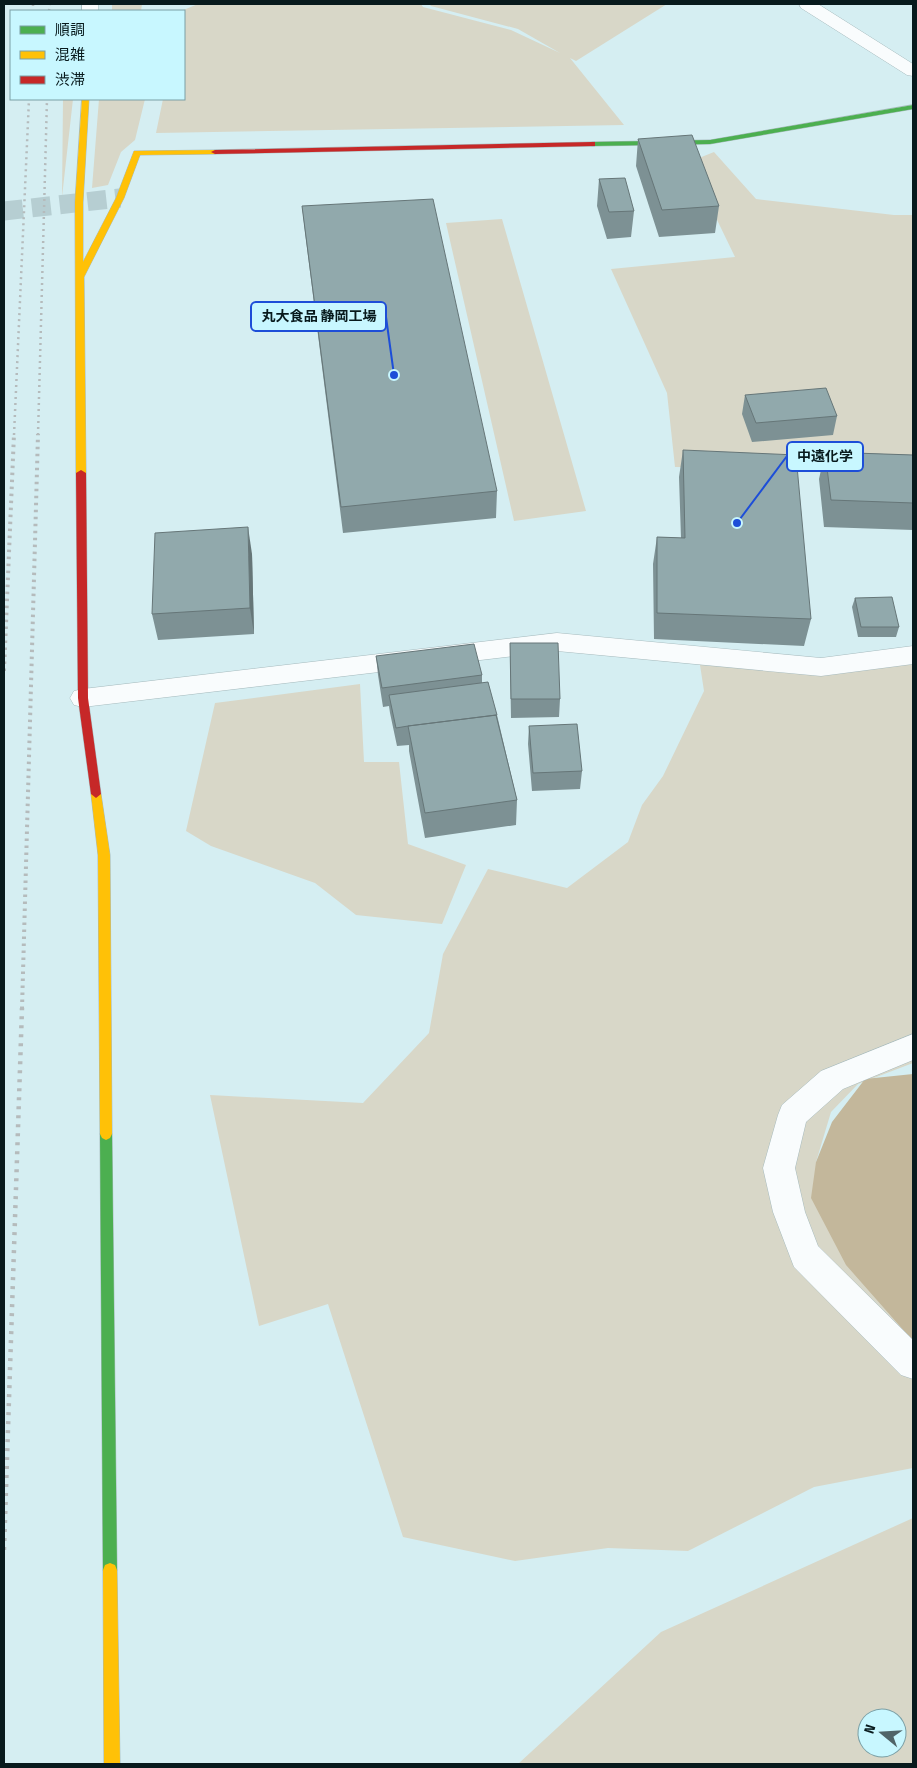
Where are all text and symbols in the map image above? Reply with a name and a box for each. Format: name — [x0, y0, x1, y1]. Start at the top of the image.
legend — [10, 10, 185, 100]
text: 順調 — [55, 21, 85, 39]
text: 混雑 — [55, 46, 85, 64]
text: 渋滞 — [55, 71, 85, 89]
callout: 丸大食品 静岡工場 — [251, 302, 386, 331]
text: 丸大食品 静岡工場 — [262, 308, 376, 325]
callout: 中遠化学 — [787, 442, 863, 471]
text: 中遠化学 — [797, 448, 853, 465]
north arrow — [857, 1708, 907, 1758]
text: N — [861, 1723, 879, 1736]

